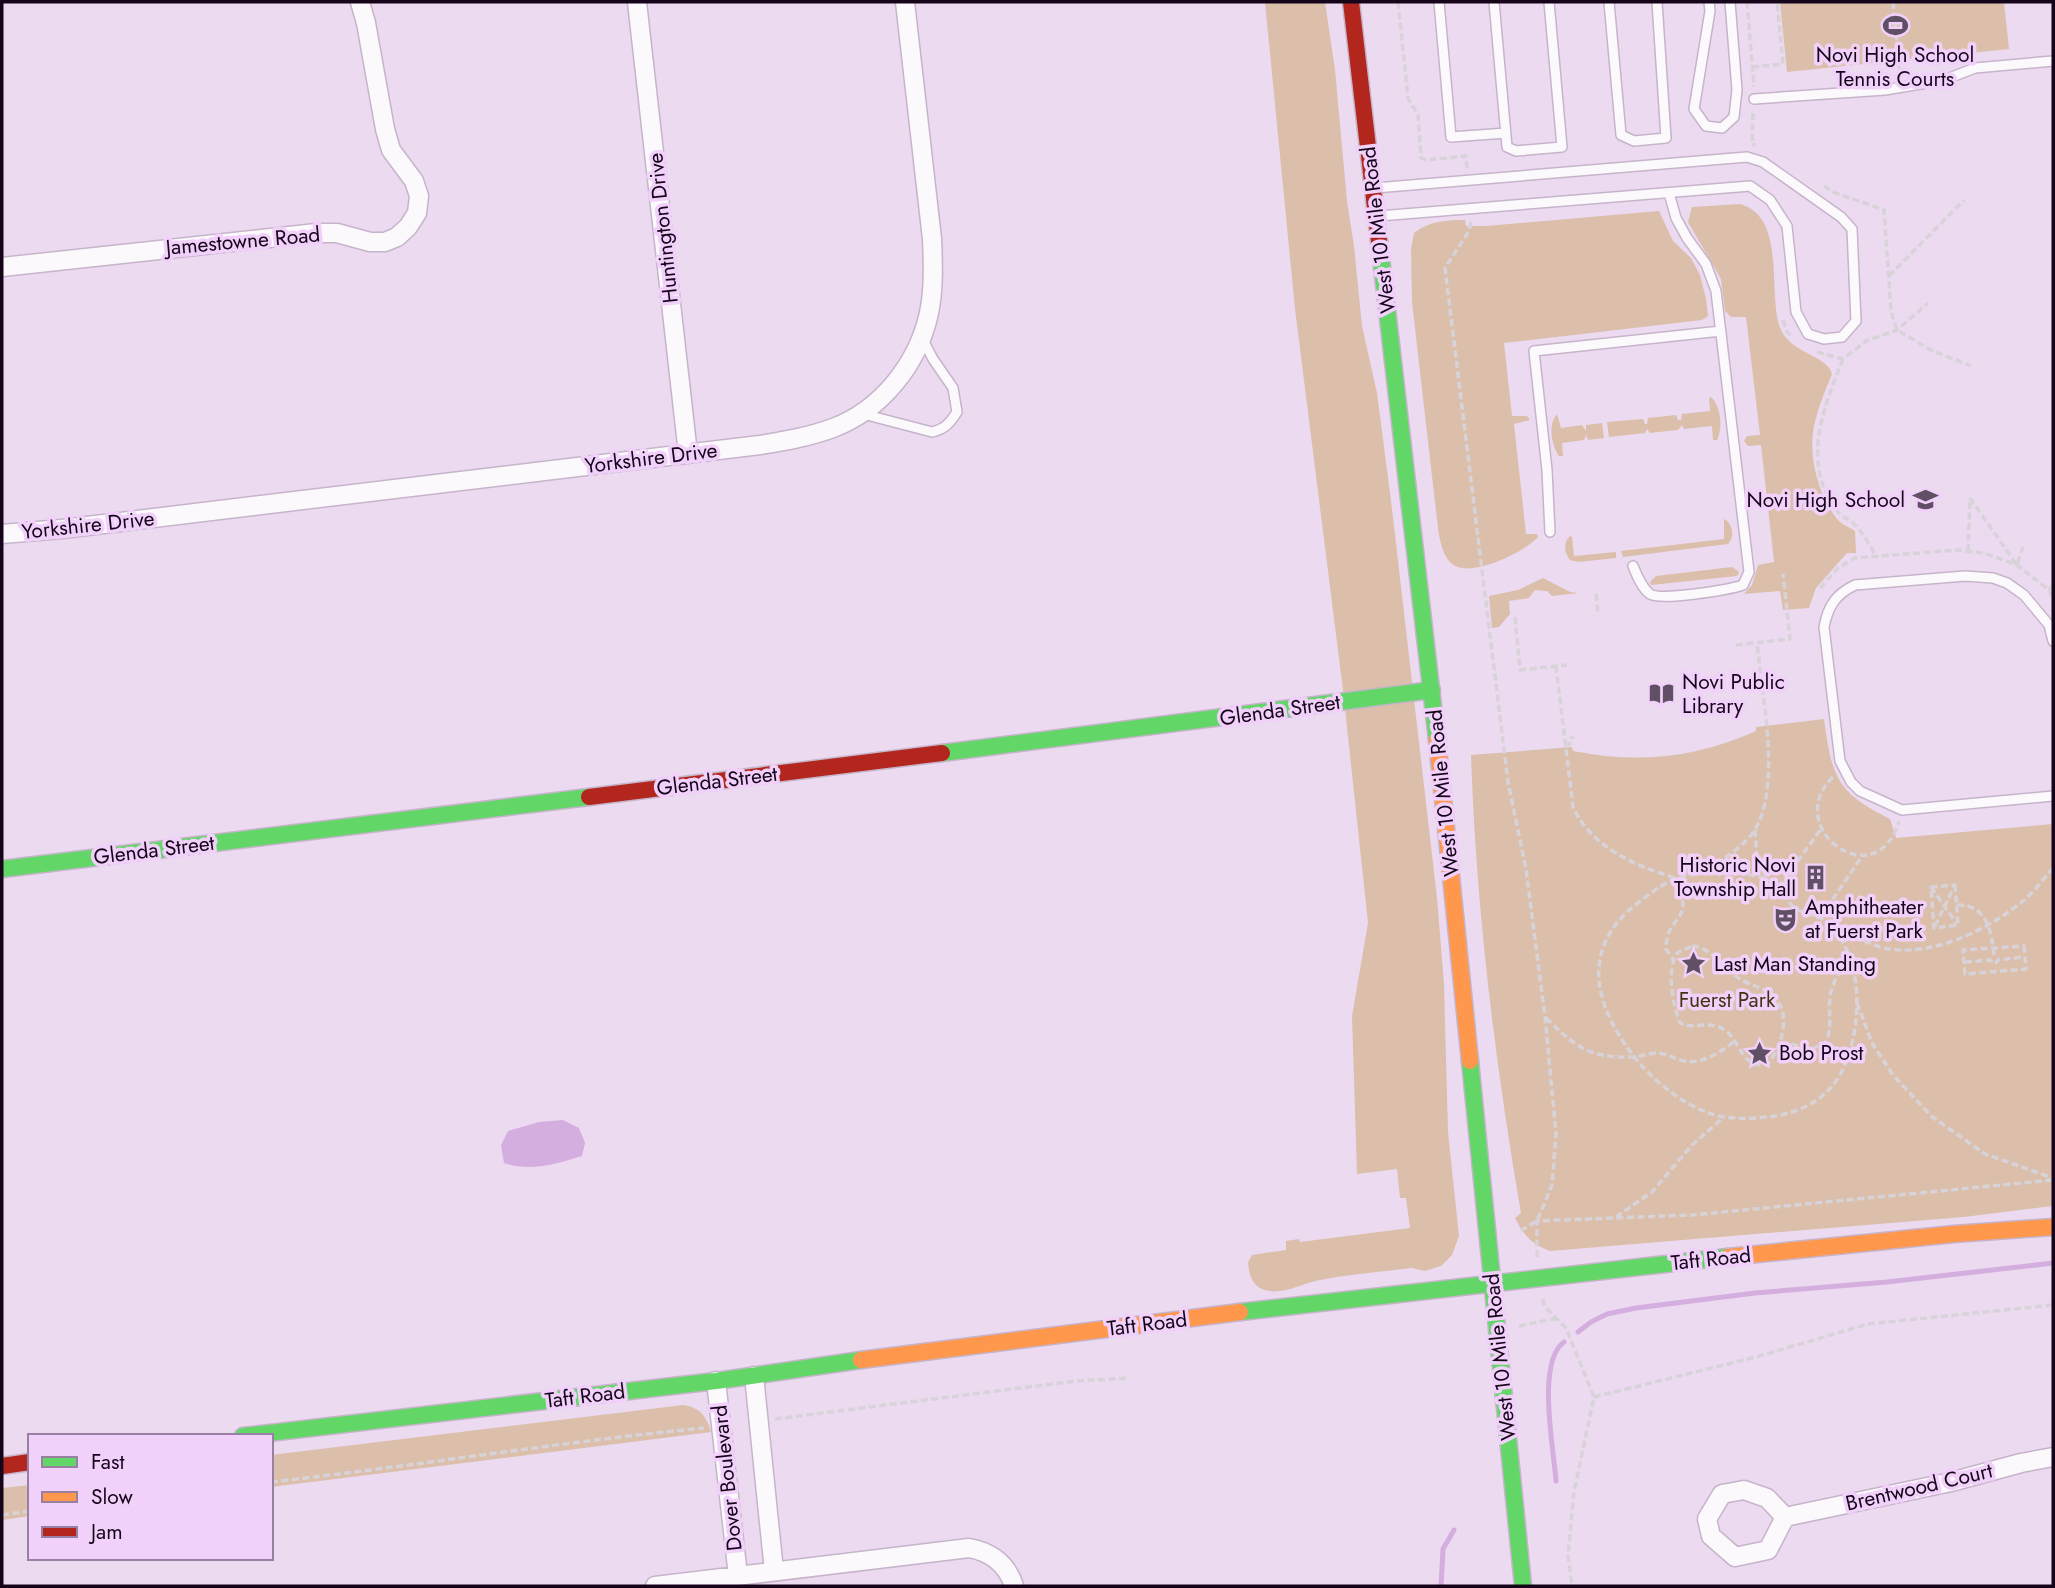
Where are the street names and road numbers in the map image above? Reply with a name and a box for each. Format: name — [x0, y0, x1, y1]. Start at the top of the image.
street label: West 10 Mile Road — [1353, 145, 1403, 315]
street label: Huntington Drive — [640, 151, 686, 305]
street label: Jamestowne Road — [162, 219, 321, 263]
street label: Yorkshire Drive — [583, 435, 719, 481]
street label: Yorkshire Drive — [20, 503, 156, 547]
street label: Glenda Street — [1218, 687, 1342, 733]
street label: West 10 Mile Road — [1419, 708, 1467, 878]
street label: Glenda Street — [655, 759, 779, 803]
street label: Glenda Street — [92, 828, 216, 872]
street label: Taft Road — [1669, 1240, 1753, 1278]
street label: West 10 Mile Road — [1476, 1272, 1524, 1442]
street label: Taft Road — [1105, 1304, 1189, 1344]
street label: Taft Road — [543, 1376, 627, 1416]
street label: Dover Boulevard — [704, 1403, 750, 1553]
street label: Brentwood Court — [1843, 1456, 1995, 1518]

